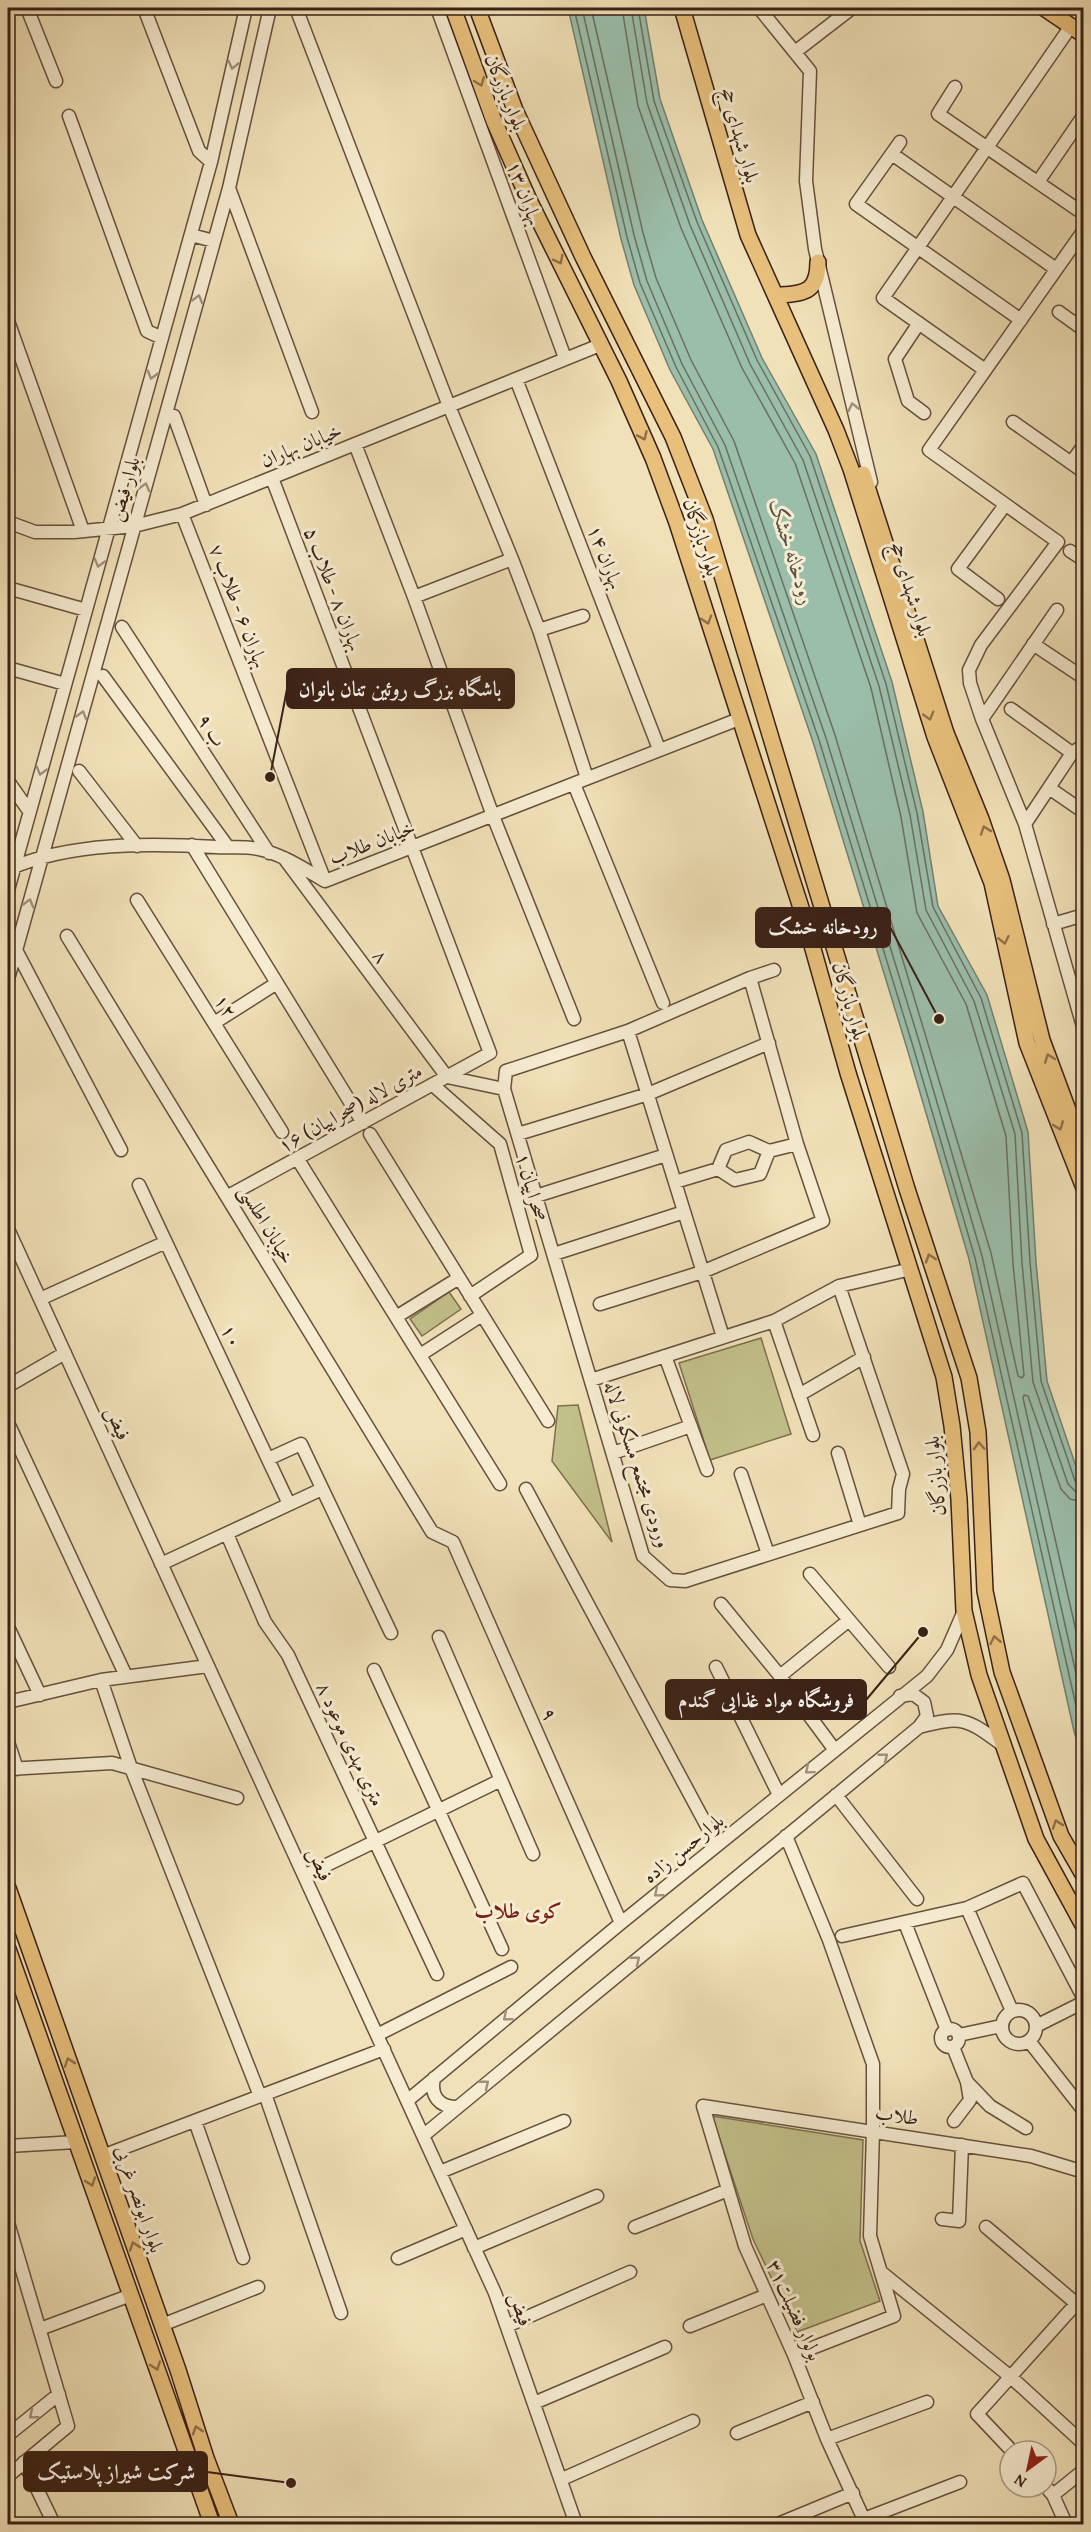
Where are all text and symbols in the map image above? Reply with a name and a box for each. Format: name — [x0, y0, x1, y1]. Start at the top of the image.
street label: بلوار بازرگان — [478, 49, 535, 134]
one-way arrow — [228, 59, 241, 69]
one-way arrow — [472, 76, 485, 87]
street label: بلوار شهدای حج — [710, 84, 768, 187]
street label: بهاران ۱۳ — [500, 156, 551, 229]
one-way arrow — [552, 254, 563, 265]
one-way arrow — [191, 294, 203, 305]
one-way arrow — [147, 369, 159, 380]
one-way arrow — [847, 402, 860, 412]
street label: خیابان بهاران — [256, 415, 346, 474]
one-way arrow — [636, 430, 648, 441]
street label: بلوار فیض — [100, 453, 147, 525]
one-way arrow — [138, 482, 151, 492]
street label: بلوار بازرگان — [676, 494, 729, 580]
water label: رودخانه خشک — [762, 495, 823, 609]
street label: بهاران ۱۴ — [581, 520, 632, 593]
street label: بهاران ۸ - طلاب ۵ — [298, 523, 371, 655]
street label: بلوار شهدای حج — [880, 538, 940, 641]
street label: بهاران ۶ - طلاب ۷ — [203, 540, 276, 672]
one-way arrow — [94, 557, 106, 568]
one-way arrow — [700, 614, 713, 625]
callout: باشگاه بزرگ روئین تنان بانوان — [287, 669, 514, 708]
text: باشگاه بزرگ روئین تنان بانوان — [298, 673, 502, 704]
street label: ۹ ب — [191, 707, 234, 752]
one-way arrow — [74, 710, 87, 720]
one-way arrow — [921, 711, 934, 721]
one-way arrow — [36, 765, 48, 776]
street label: خیابان طلاب — [324, 812, 419, 871]
one-way arrow — [979, 825, 992, 836]
one-way arrow — [22, 898, 34, 909]
callout: رودخانه خشک — [756, 908, 890, 947]
text: رودخانه خشک — [768, 911, 878, 942]
one-way arrow — [997, 935, 1010, 945]
street label: ۸ — [366, 942, 397, 969]
street label: بلوار بازرگان — [825, 958, 875, 1043]
street label: ۱۲ — [208, 988, 245, 1023]
one-way arrow — [1043, 1053, 1056, 1064]
street label: ۱۶ متری لاله (صحراییان) — [272, 1056, 427, 1159]
one-way arrow — [1052, 1121, 1065, 1131]
street label: صحراییان ۱ — [509, 1149, 556, 1224]
street label: خيابان اطلسى — [231, 1178, 303, 1270]
one-way arrow — [925, 1253, 937, 1264]
street label: ۱۰ — [214, 1319, 251, 1353]
street label: ورودی مجتمع مسکونی لاله — [594, 1377, 679, 1552]
street label: فیض — [98, 1401, 139, 1445]
street label: بلوار بازرگان — [917, 1435, 952, 1517]
one-way arrow — [972, 1441, 985, 1450]
one-way arrow — [989, 1635, 1002, 1645]
street label: ۸ متری مهدی موعود — [310, 1677, 393, 1811]
callout: فروشگاه مواد غذایی گندم — [666, 1680, 866, 1719]
text: فروشگاه مواد غذایی گندم — [678, 1684, 854, 1719]
street label: ۹ — [535, 1703, 566, 1725]
one-way arrow — [877, 1753, 888, 1764]
one-way arrow — [805, 1763, 816, 1774]
street label: بلوارحسن زاده — [636, 1806, 730, 1890]
one-way arrow — [1052, 1819, 1065, 1830]
street label: فیض — [300, 1842, 341, 1886]
one-way arrow — [653, 1886, 664, 1897]
district label: کوی طلاب — [474, 1895, 562, 1926]
one-way arrow — [629, 1956, 640, 1967]
one-way arrow — [503, 2010, 514, 2021]
one-way arrow — [63, 2057, 76, 2068]
one-way arrow — [478, 2080, 489, 2091]
street label: طلاب — [873, 2097, 921, 2132]
street label: بلوار ابونصر غربی — [108, 2141, 172, 2257]
one-way arrow — [83, 2176, 96, 2187]
one-way arrow — [128, 2241, 141, 2251]
street label: بولوار فضیلت۳۱ — [760, 2255, 831, 2365]
street label: فیض — [502, 2288, 541, 2330]
one-way arrow — [149, 2360, 162, 2370]
one-way arrow — [29, 2407, 40, 2418]
one-way arrow — [192, 2425, 204, 2436]
north arrow — [998, 2439, 1058, 2499]
callout: شرکت شیراز پلاستیک — [24, 2452, 207, 2491]
text: شرکت شیراز پلاستیک — [37, 2456, 195, 2487]
text: N — [1009, 2468, 1031, 2495]

